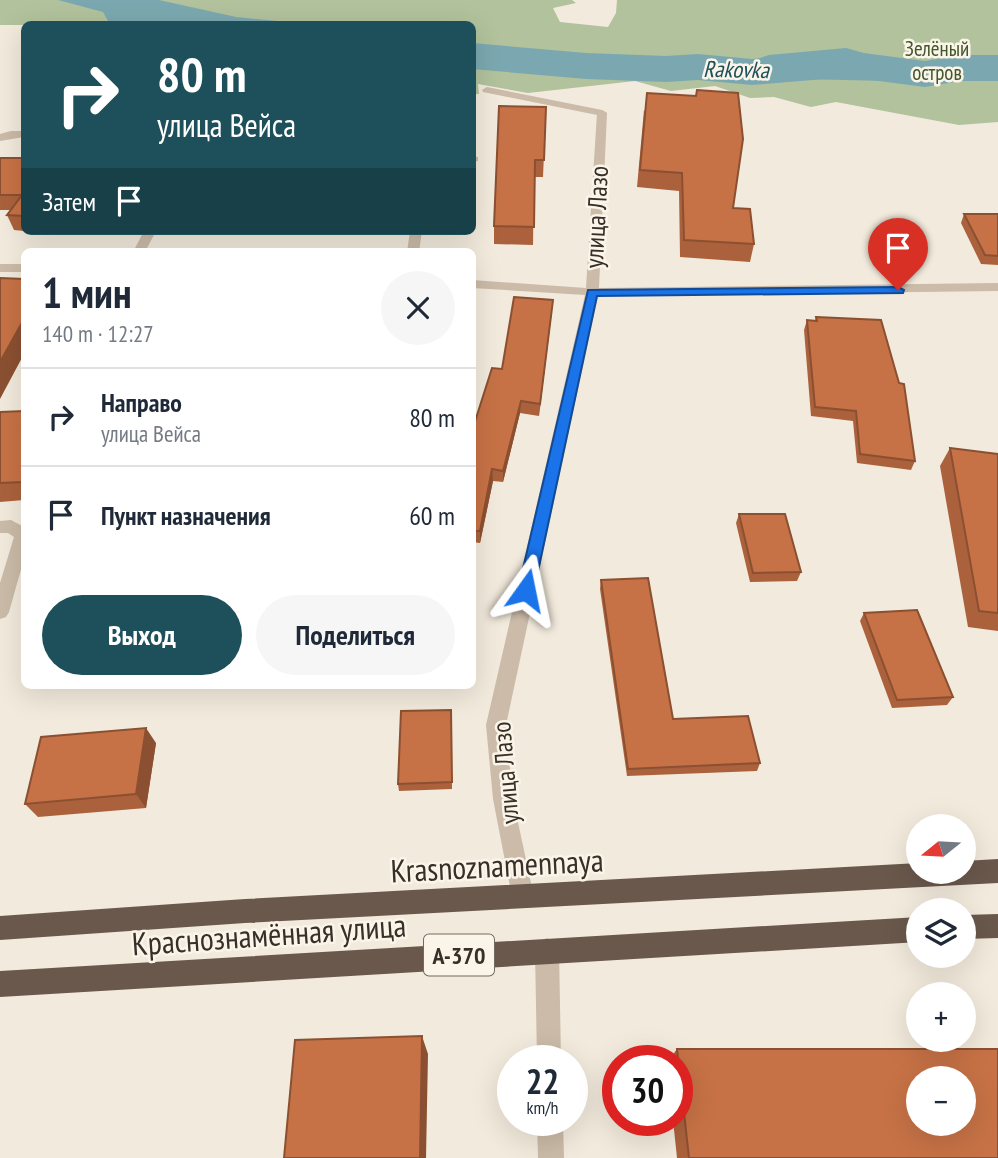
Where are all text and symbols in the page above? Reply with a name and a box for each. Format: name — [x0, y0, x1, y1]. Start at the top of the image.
park label: Зелёный остров — [905, 35, 969, 86]
text: 80 m — [157, 42, 246, 106]
icon: right — [42, 49, 133, 140]
water label: Rakovka — [703, 54, 771, 84]
text: улица Вейса — [157, 104, 296, 146]
street label: улица Лазо — [577, 165, 615, 269]
icon: arrive — [110, 182, 148, 220]
text: Затем — [42, 185, 96, 218]
pin — [868, 218, 928, 290]
icon: arrive — [879, 229, 917, 267]
text: 1 мин — [42, 265, 132, 320]
button: close — [381, 271, 455, 345]
text: 140 m · 12:27 — [42, 319, 154, 348]
text: Направо — [101, 386, 182, 419]
icon: right — [42, 398, 80, 436]
text: 80 m — [409, 401, 455, 434]
text: улица Вейса — [101, 419, 201, 448]
icon: arrive — [42, 496, 80, 534]
text: Пункт назначения — [101, 499, 271, 532]
text: 60 m — [409, 499, 455, 532]
position arrow — [489, 553, 563, 627]
button: Выход — [42, 595, 242, 675]
button: Поделиться — [256, 595, 455, 675]
street label: улица Лазо — [484, 720, 526, 826]
north arrow — [906, 814, 976, 884]
map controls — [906, 814, 976, 1136]
street label: Krasnoznamennaya — [389, 838, 605, 892]
button: layers — [906, 898, 976, 968]
street label: Краснознамённая улица — [131, 903, 407, 965]
road number: А-370 — [424, 934, 494, 975]
button: + — [906, 982, 976, 1052]
speed limit sign: 30 — [602, 1045, 693, 1136]
text: 22 — [526, 1058, 559, 1104]
button: − — [906, 1066, 976, 1136]
text: km/h — [527, 1096, 558, 1119]

